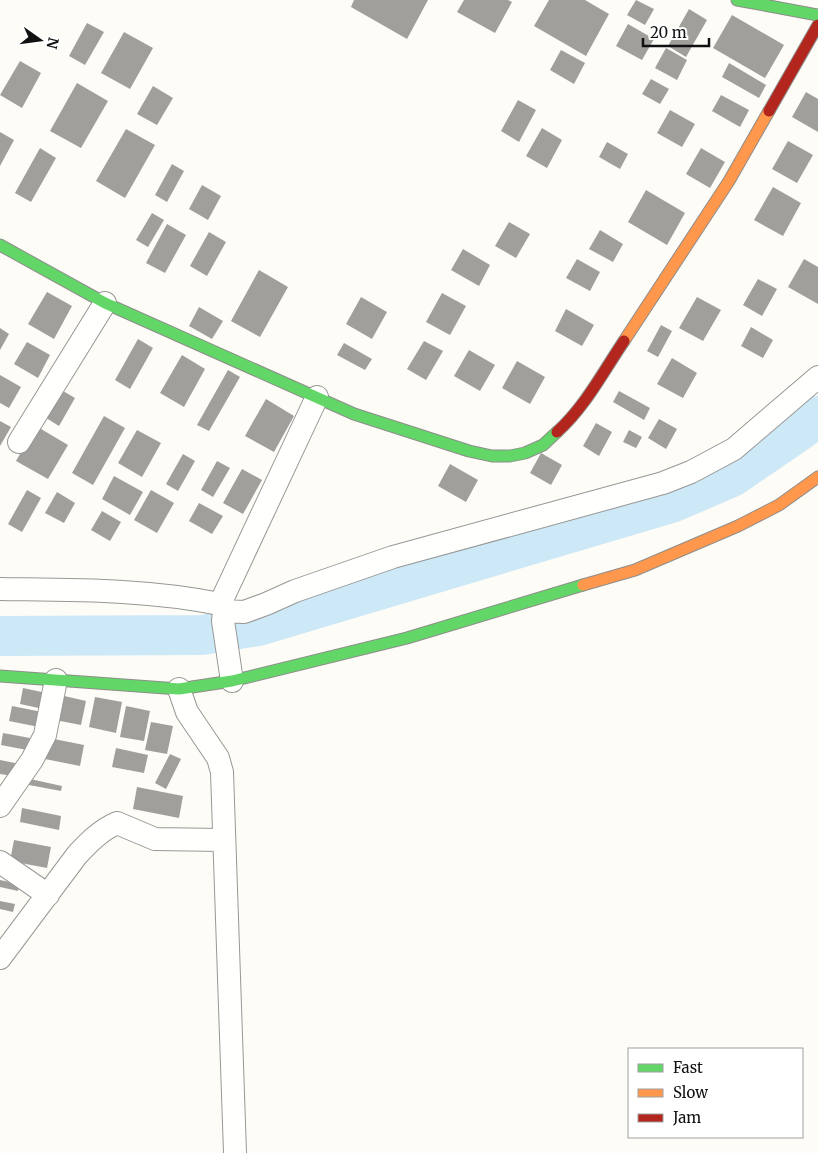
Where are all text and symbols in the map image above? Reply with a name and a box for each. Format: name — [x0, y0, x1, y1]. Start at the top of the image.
north arrow — [15, 15, 65, 65]
scale bar — [643, 15, 709, 47]
text: 20 m — [650, 23, 687, 42]
text: N — [43, 36, 63, 51]
legend — [628, 1048, 803, 1138]
text: Fast — [673, 1058, 703, 1077]
text: Slow — [673, 1083, 708, 1102]
text: Jam — [672, 1108, 701, 1127]

